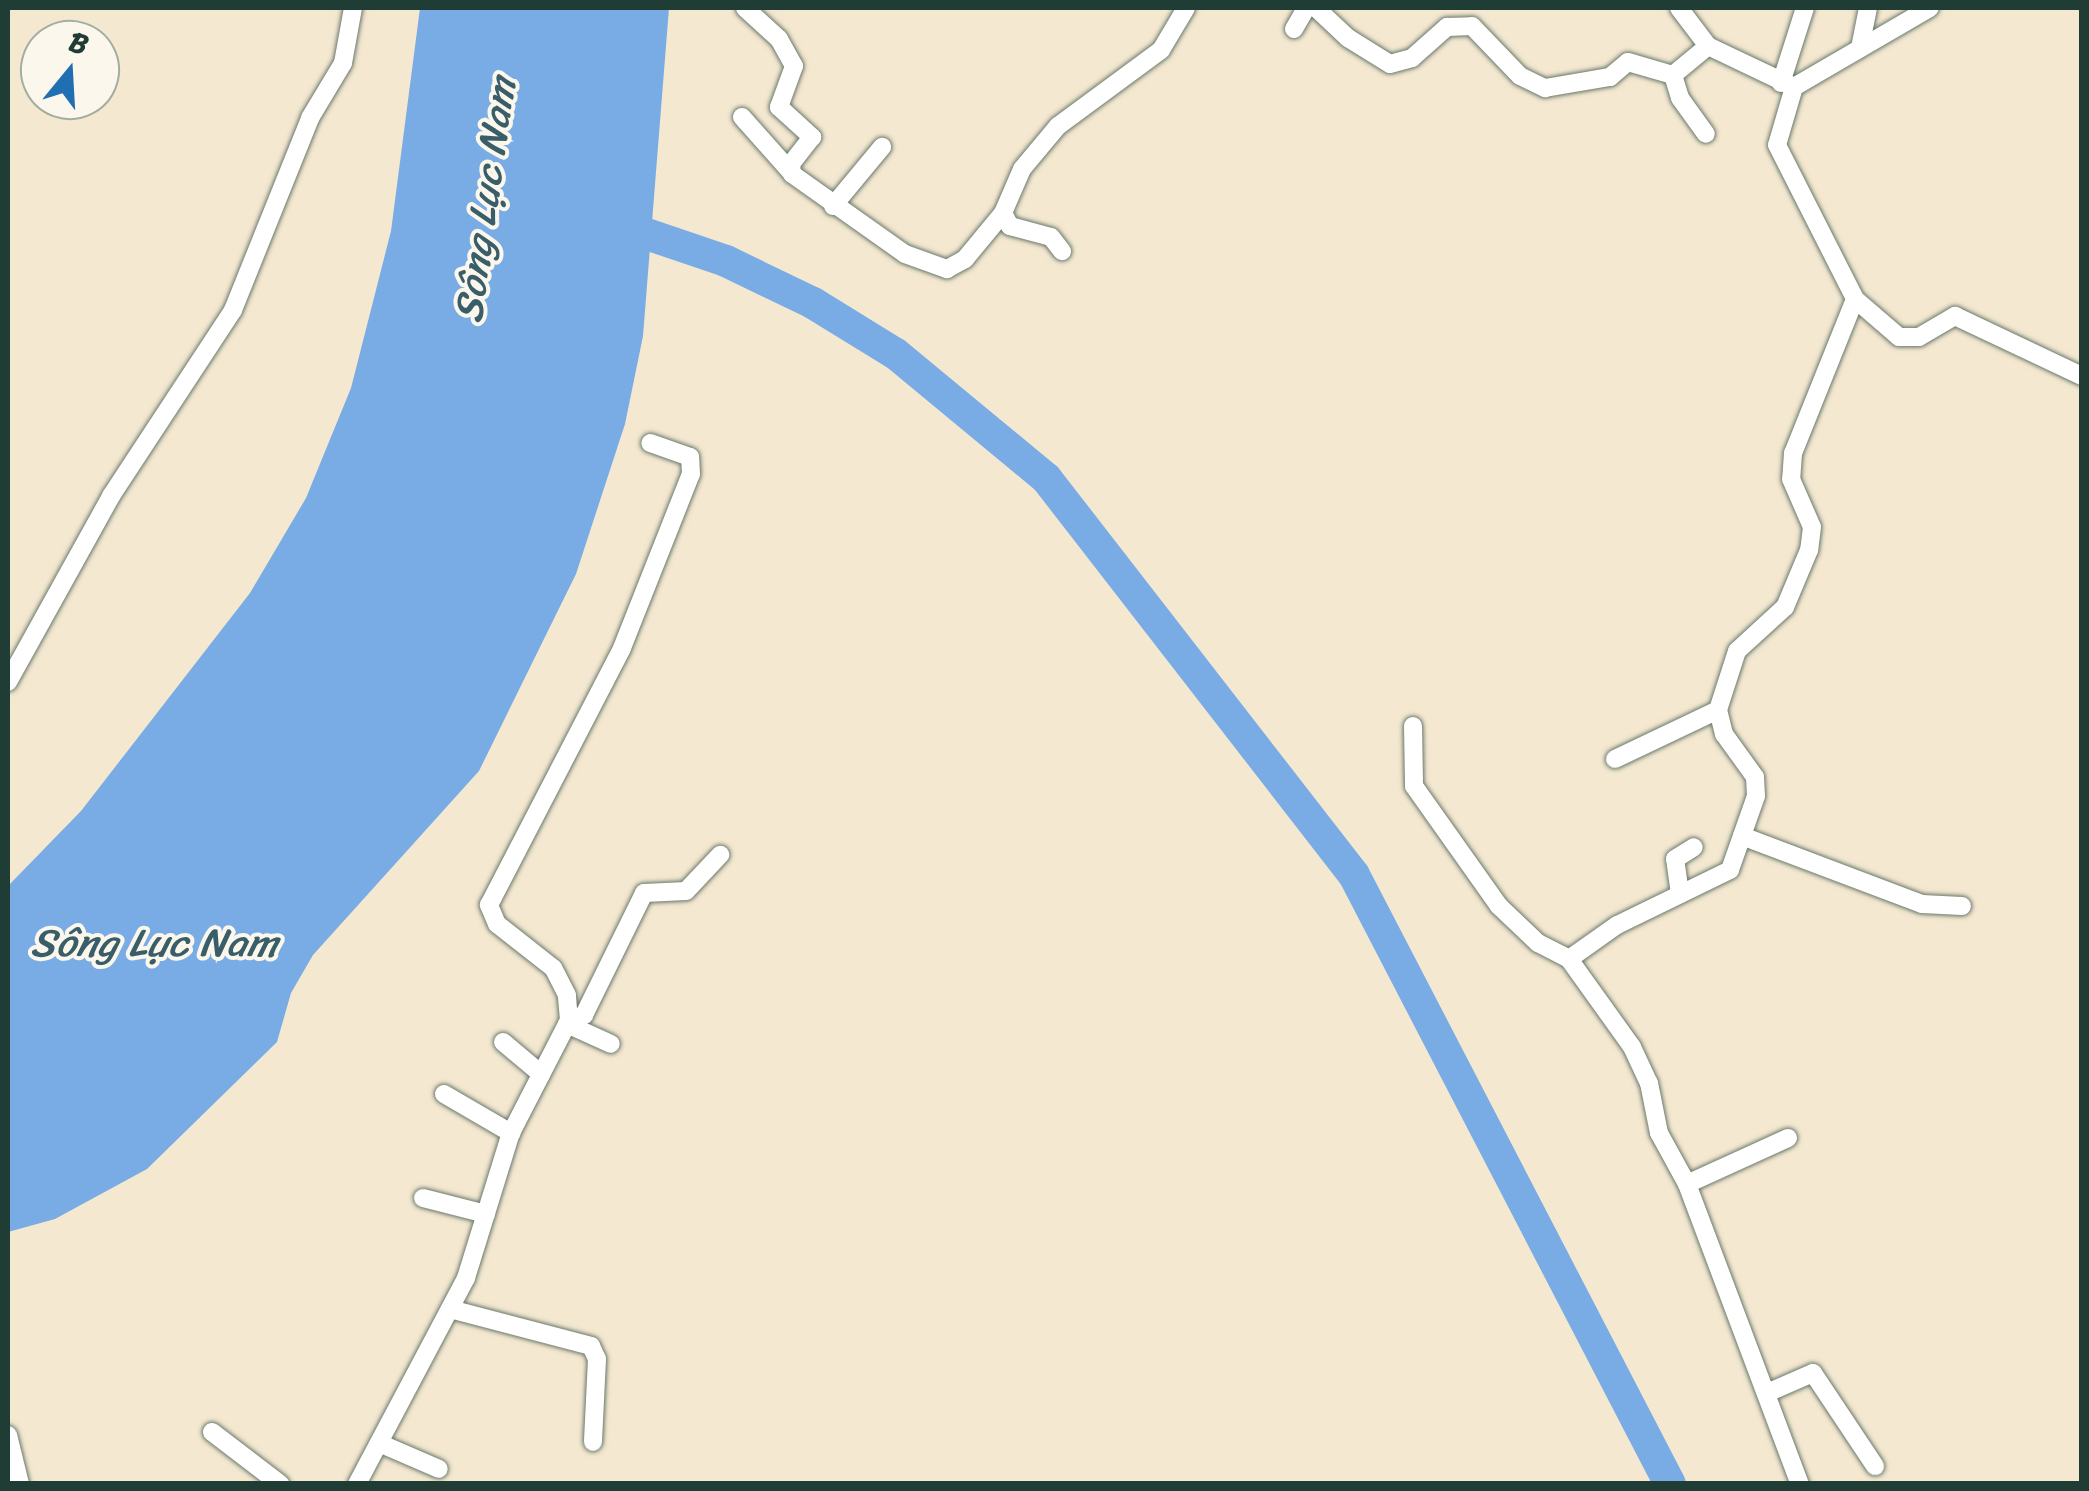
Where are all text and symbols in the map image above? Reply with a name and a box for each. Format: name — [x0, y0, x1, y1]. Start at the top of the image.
text: B — [63, 17, 95, 69]
north arrow — [20, 20, 120, 120]
water label: Sông Lục Nam — [444, 75, 526, 325]
water label: Sông Lục Nam — [31, 919, 277, 967]

